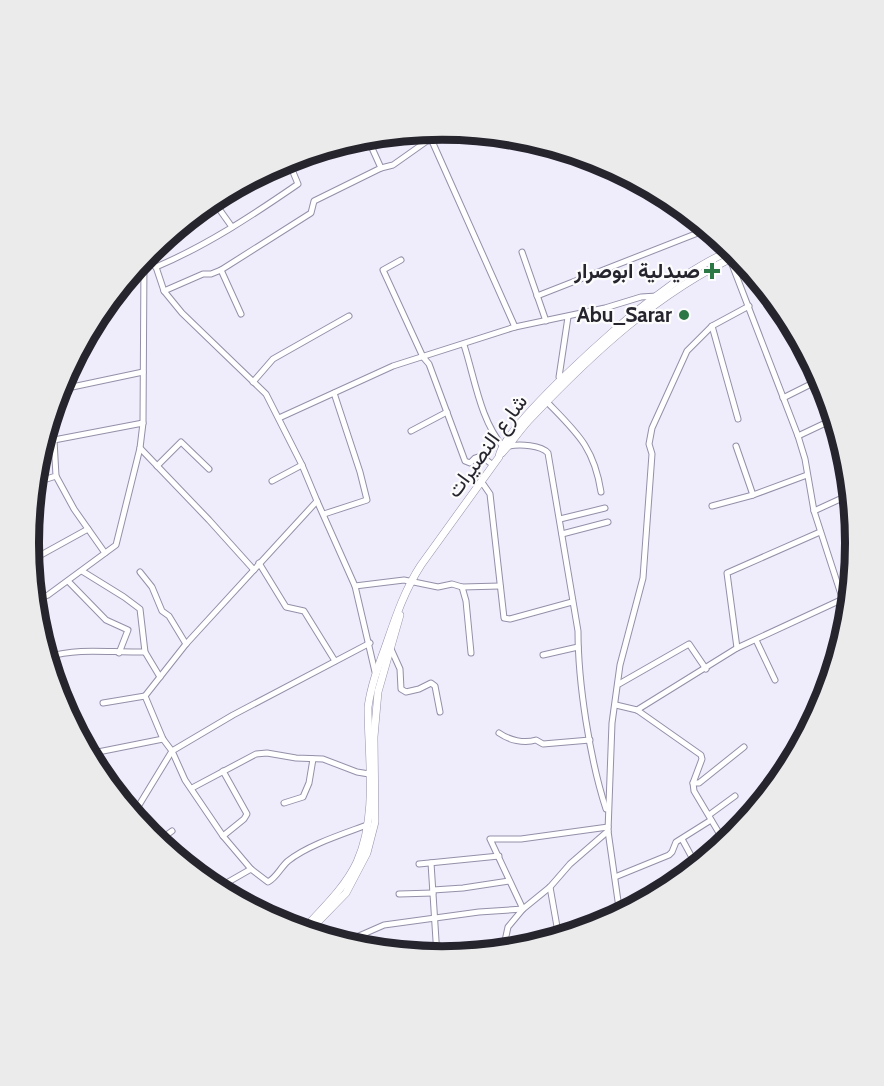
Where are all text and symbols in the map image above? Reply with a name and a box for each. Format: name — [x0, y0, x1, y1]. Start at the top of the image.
place label: صيدلية ابوصرار — [573, 258, 700, 284]
marker: صيدلية ابوصرار — [705, 264, 719, 278]
place label: Abu_Sarar — [577, 302, 672, 327]
marker: Abu_Sarar — [677, 308, 691, 322]
street label: شارع النصيرات — [441, 389, 534, 503]

